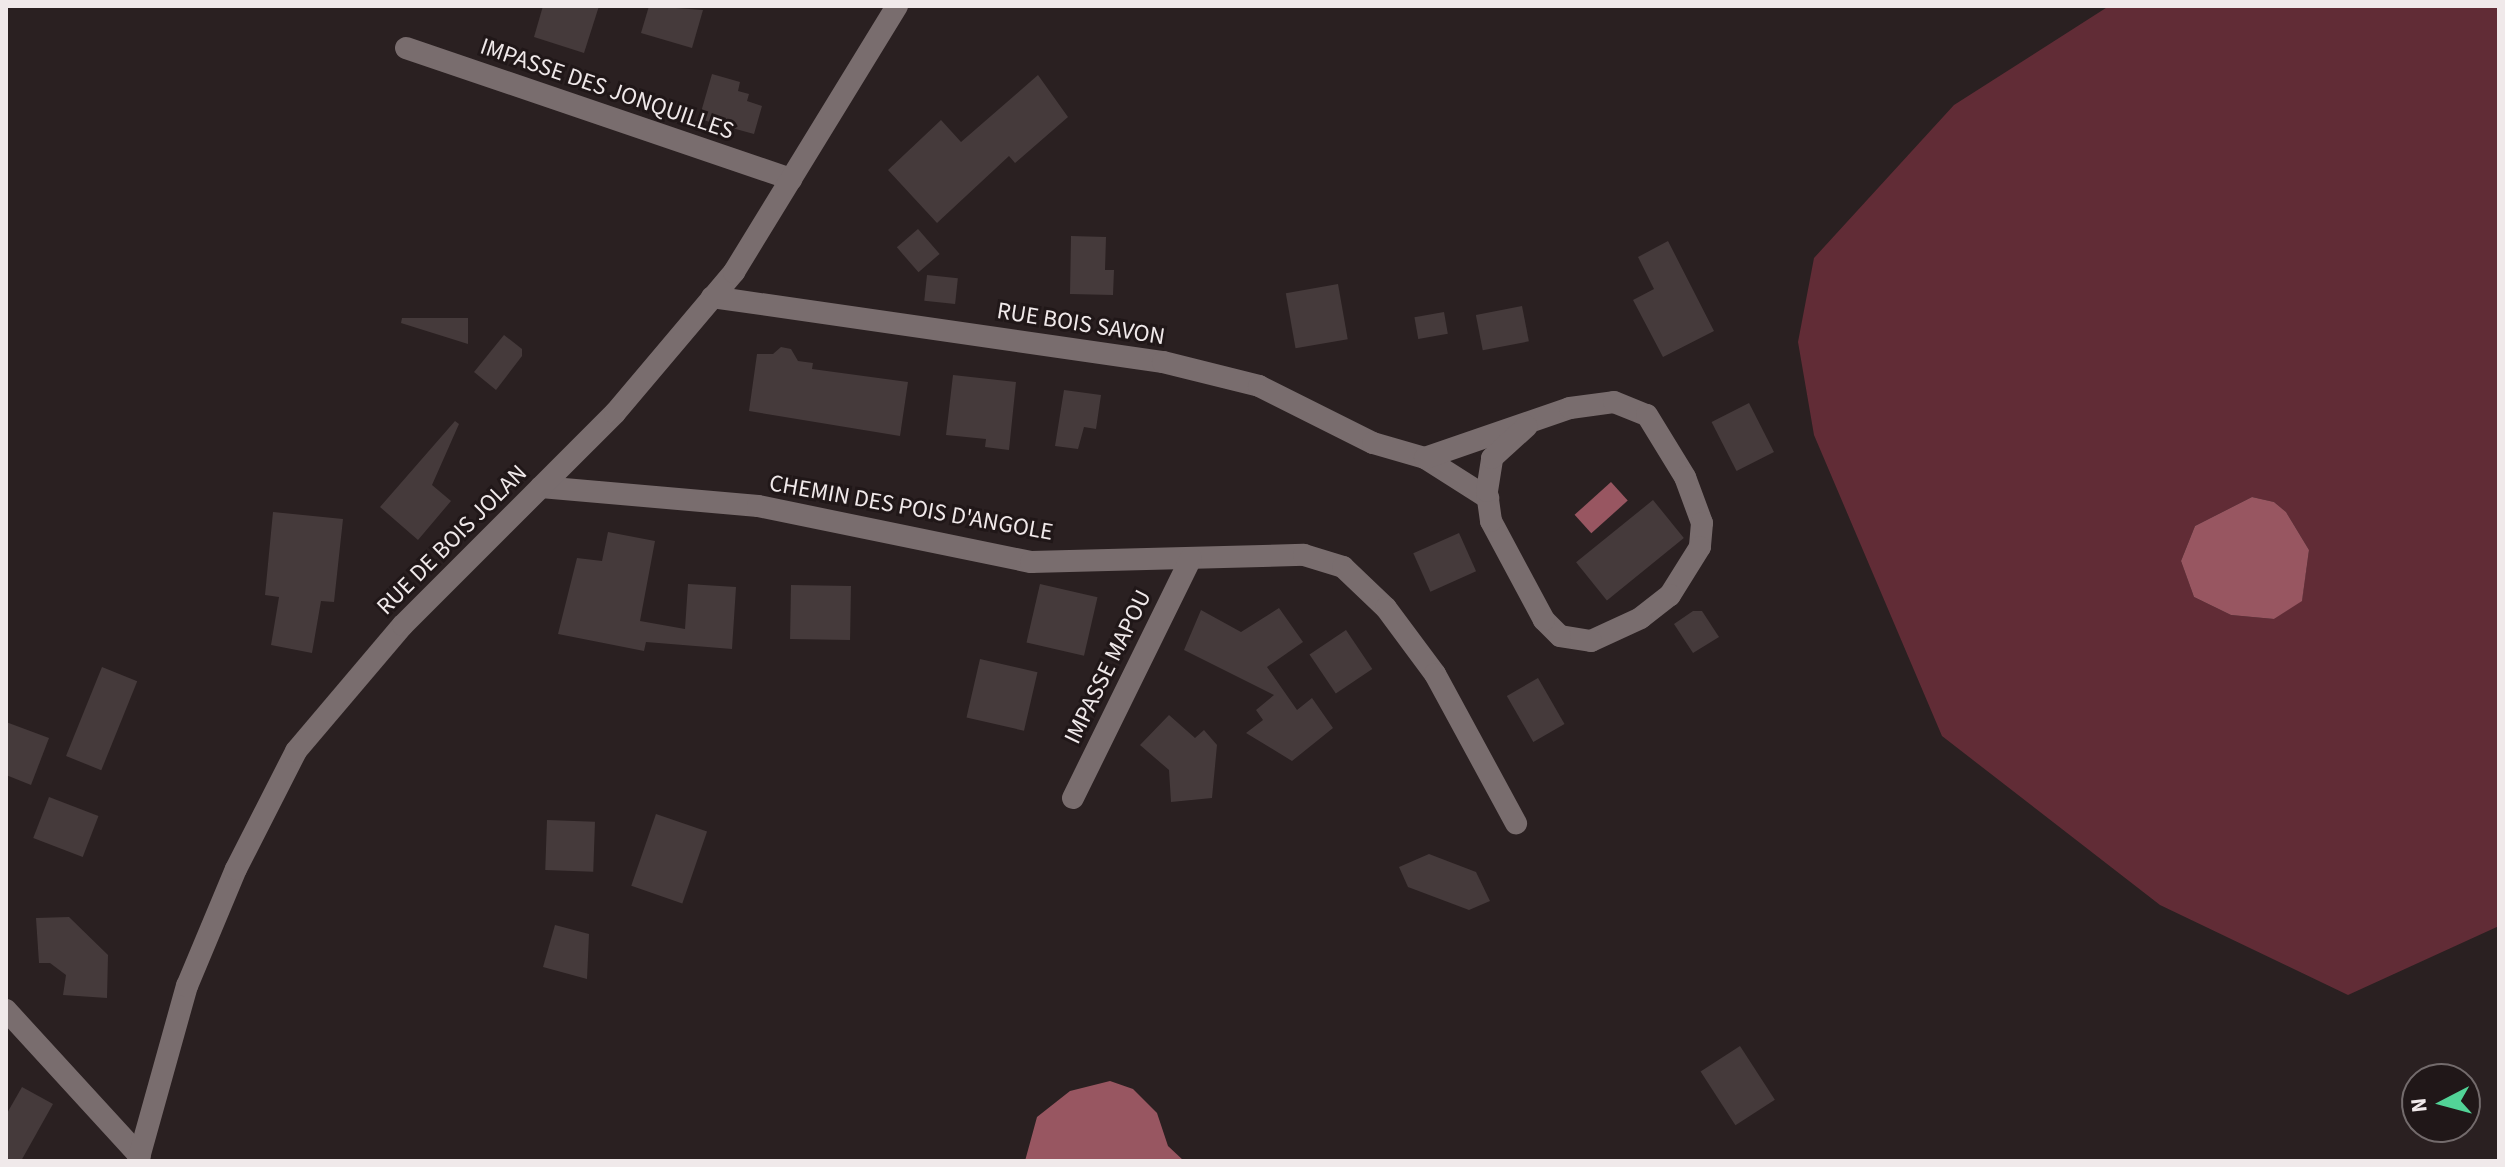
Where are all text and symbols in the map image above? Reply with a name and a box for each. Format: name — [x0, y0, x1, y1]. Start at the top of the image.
street label: IMPASSE DES JONQUILLES — [476, 32, 738, 146]
street label: RUE BOIS SAVON — [995, 297, 1167, 351]
street label: RUE DE BOIS JOLAN — [371, 459, 533, 621]
street label: CHEMIN DES POIS D'ANGOLE — [767, 469, 1055, 547]
street label: IMPASSE MAPOU — [1058, 585, 1158, 749]
north arrow — [2401, 1063, 2481, 1143]
text: N — [2402, 1096, 2436, 1114]

